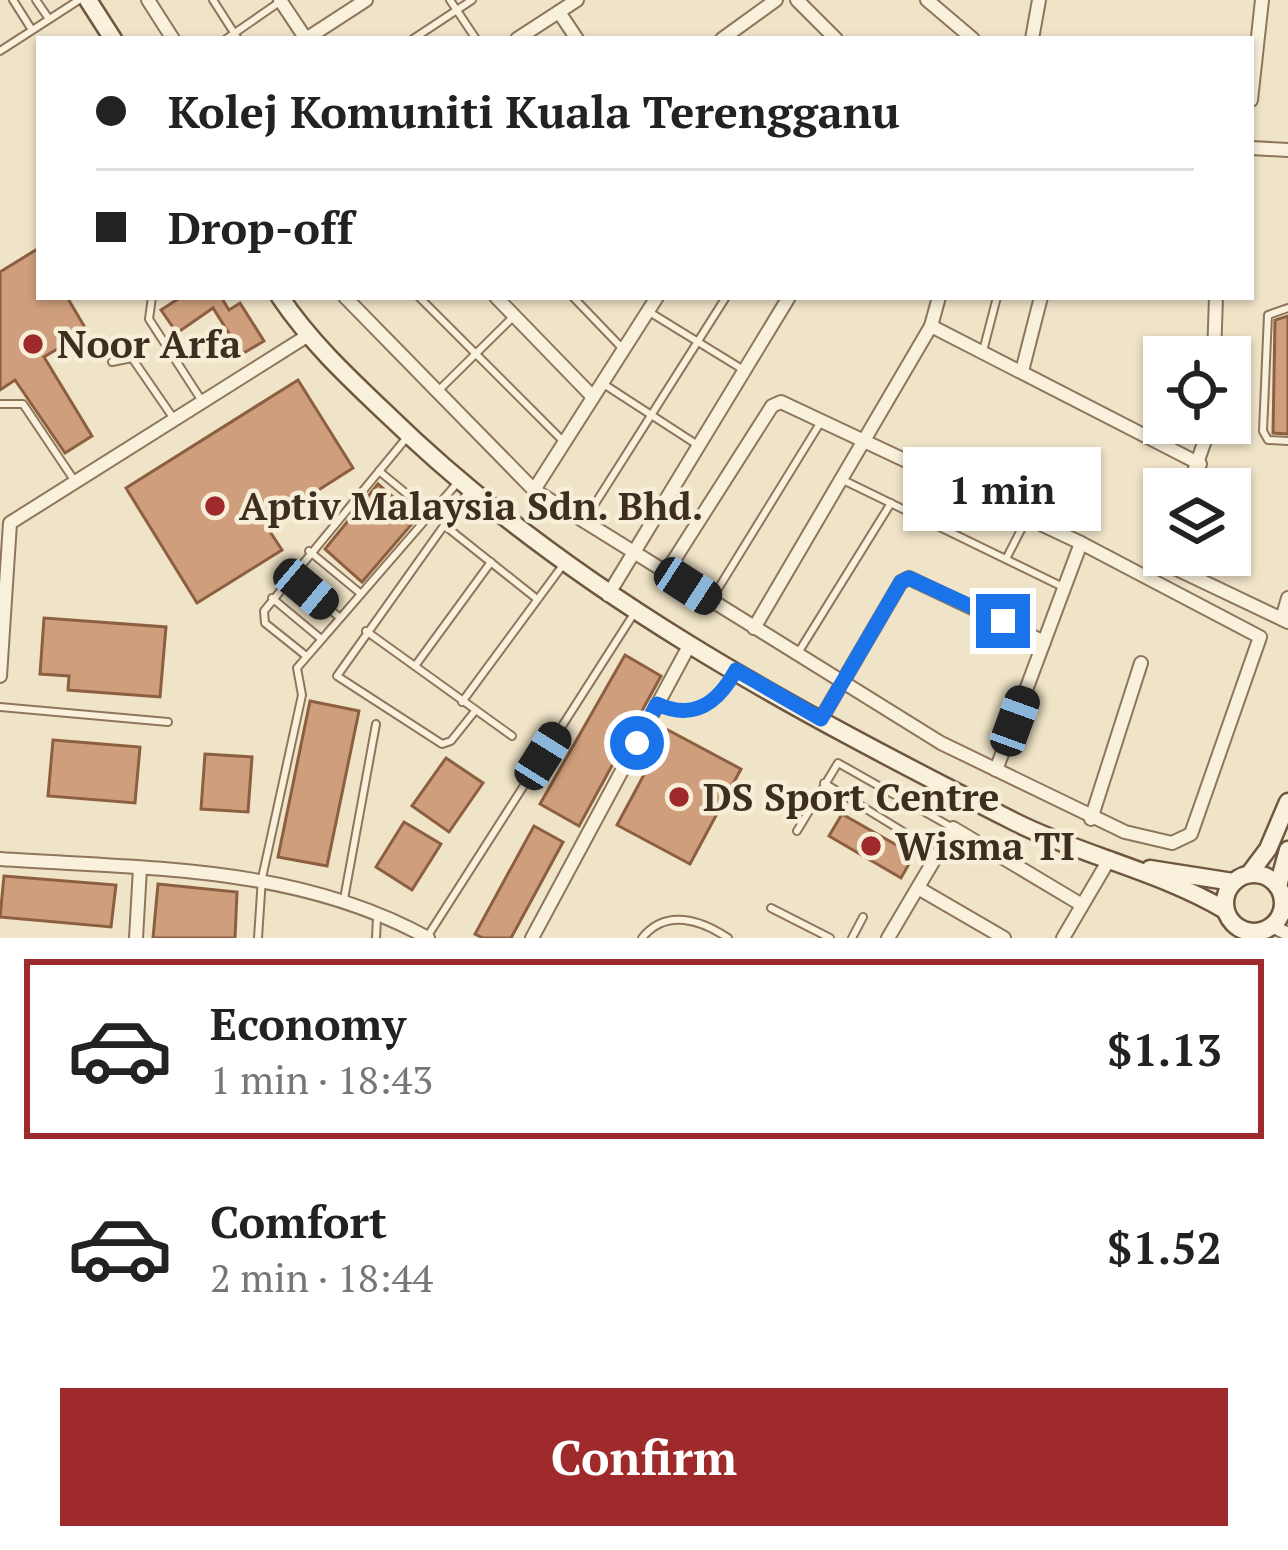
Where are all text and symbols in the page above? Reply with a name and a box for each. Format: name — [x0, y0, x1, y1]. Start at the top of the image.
text: Kolej Komuniti Kuala Terengganu — [168, 81, 900, 141]
text: Drop-off — [168, 197, 354, 257]
place label: Noor Arfa — [57, 317, 241, 369]
marker: Noor Arfa — [20, 331, 46, 357]
map controls — [1143, 336, 1251, 576]
button: locate — [1143, 336, 1251, 444]
callout: 1 min — [904, 447, 1102, 531]
text: 1 min — [949, 463, 1055, 515]
button: layers — [1143, 468, 1251, 576]
place label: Aptiv Malaysia Sdn. Bhd. — [239, 479, 703, 531]
marker: Aptiv Malaysia Sdn. Bhd. — [202, 493, 228, 519]
car — [648, 551, 728, 621]
car — [267, 552, 345, 626]
route end — [976, 594, 1030, 648]
car — [986, 681, 1044, 761]
car — [509, 716, 577, 796]
route start — [610, 716, 664, 770]
place label: DS Sport Centre — [703, 770, 1000, 822]
marker: DS Sport Centre — [666, 784, 692, 810]
place label: Wisma TI — [895, 819, 1075, 871]
marker: Wisma TI — [858, 833, 884, 859]
text: Economy — [210, 993, 406, 1053]
icon: car — [66, 995, 174, 1103]
text: $1.13 — [1107, 1019, 1222, 1079]
text: 1 min · 18:43 — [210, 1053, 433, 1105]
text: Comfort — [210, 1191, 387, 1251]
icon: car — [66, 1193, 174, 1301]
text: $1.52 — [1107, 1217, 1222, 1277]
text: 2 min · 18:44 — [210, 1251, 433, 1303]
button: Confirm — [60, 1388, 1228, 1526]

